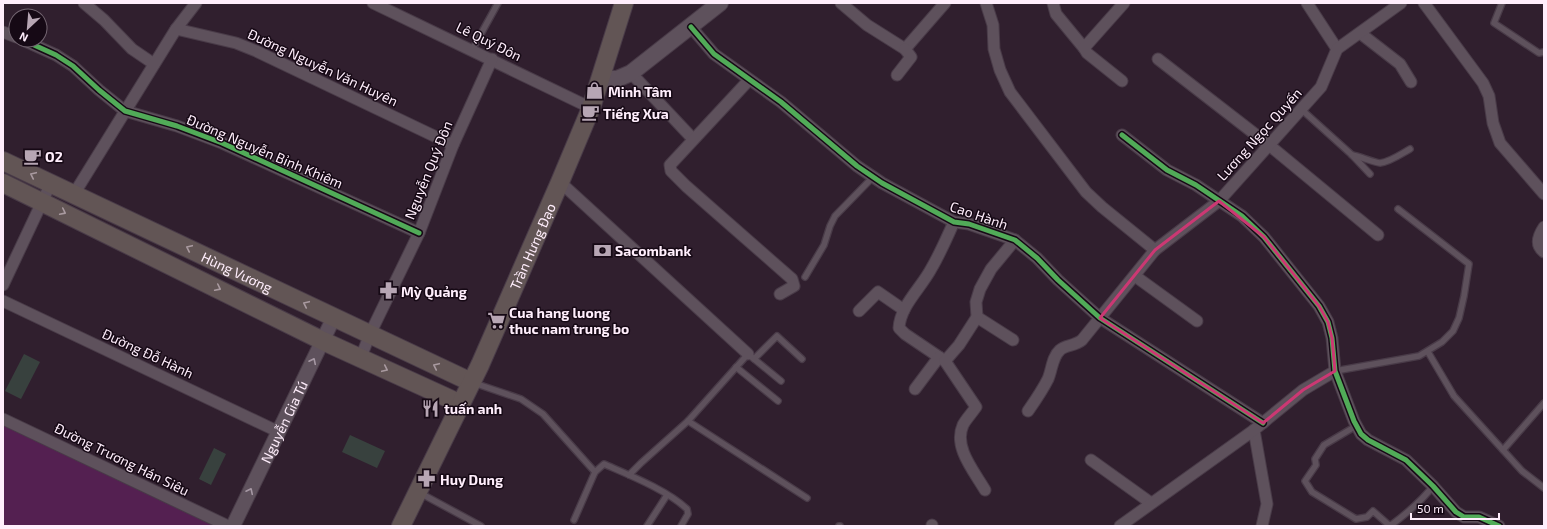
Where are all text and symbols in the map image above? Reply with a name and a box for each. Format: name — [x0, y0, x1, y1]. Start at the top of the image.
north arrow — [8, 8, 48, 48]
street label: Lê Quý Đôn — [453, 18, 525, 64]
street label: Đường Nguyễn Văn Huyên — [245, 25, 401, 109]
text: N — [17, 30, 30, 45]
shop icon: Minh Tâm — [585, 81, 605, 101]
place label: Minh Tâm — [608, 83, 672, 100]
street label: Lương Ngọc Quyến — [1213, 84, 1305, 184]
cafe icon: Tiếng Xưa — [580, 103, 600, 123]
place label: Tiếng Xưa — [603, 105, 669, 122]
street label: Đường Nguyễn Bỉnh Khiêm — [184, 110, 346, 192]
street label: Nguyễn Quý Đôn — [400, 118, 456, 222]
cafe icon: O2 — [22, 146, 42, 166]
place label: O2 — [45, 148, 63, 165]
one-way arrow — [30, 172, 37, 180]
street label: Cao Hành — [948, 197, 1010, 233]
street label: Trần Hưng Đạo — [505, 200, 558, 292]
one-way arrow — [59, 207, 67, 215]
bank icon: Sacombank — [592, 240, 612, 260]
place label: Sacombank — [615, 242, 692, 259]
one-way arrow — [185, 245, 193, 253]
street label: Hùng Vương — [199, 248, 276, 296]
pharmacy icon: Mỳ Quảng — [378, 281, 398, 301]
place label: Mỳ Quảng — [401, 283, 467, 301]
one-way arrow — [213, 284, 221, 291]
one-way arrow — [303, 301, 310, 309]
place label: Cua hang luong thuc nam trung bo — [509, 304, 629, 337]
supermarket icon: Cua hang luong thuc nam trung bo — [486, 310, 506, 330]
street label: Đường Đỗ Hành — [100, 324, 196, 382]
one-way arrow — [308, 358, 316, 366]
one-way arrow — [433, 363, 441, 371]
one-way arrow — [381, 364, 389, 372]
street label: Nguyễn Gia Tú — [256, 378, 311, 466]
restaurant icon: tuấn anh — [421, 398, 441, 418]
place label: tuấn anh — [444, 400, 502, 417]
street label: Đường Trương Hán Siêu — [52, 419, 192, 499]
pharmacy icon: Huy Dung — [417, 469, 437, 489]
place label: Huy Dung — [440, 471, 503, 488]
one-way arrow — [245, 488, 253, 495]
scale bar — [1411, 495, 1499, 521]
text: 50 m — [1417, 501, 1444, 515]

